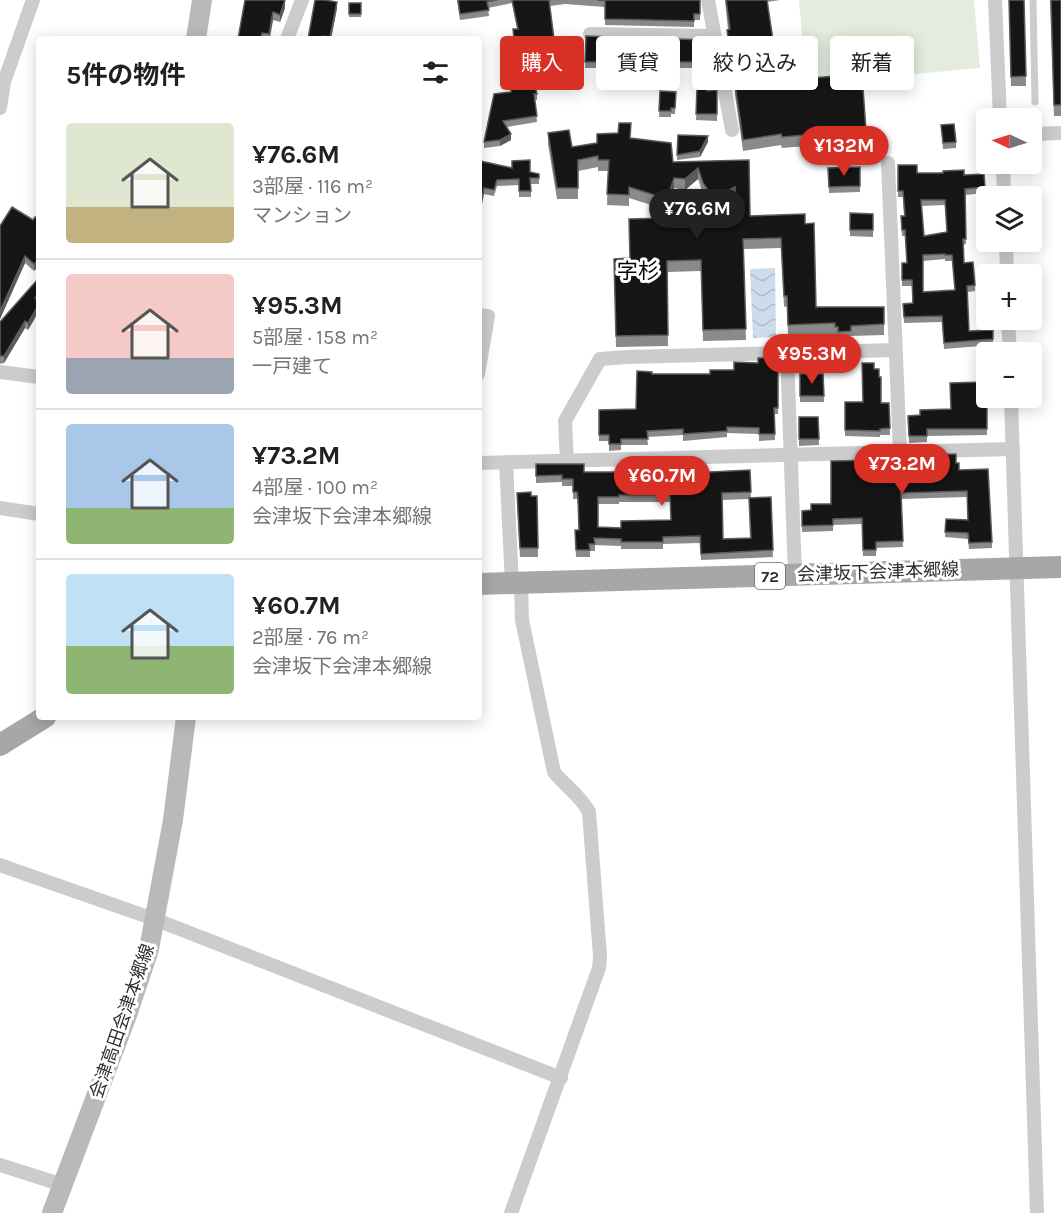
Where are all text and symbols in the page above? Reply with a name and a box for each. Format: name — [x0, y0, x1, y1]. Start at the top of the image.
chip: 購入 — [500, 36, 584, 90]
chip: 賃貸 — [596, 36, 680, 90]
chip: 絞り込み — [692, 36, 818, 90]
chip: 新着 — [830, 36, 914, 90]
icon: filters — [419, 56, 452, 89]
text: 5件の物件 — [66, 60, 185, 91]
north arrow — [976, 108, 1042, 174]
map controls — [976, 108, 1042, 408]
pin: ¥132M — [802, 126, 886, 177]
text: ¥132M — [814, 134, 874, 157]
text: ¥76.6M — [252, 139, 340, 170]
icon: home — [114, 147, 186, 219]
text: 3部屋 · 116 m² — [252, 175, 373, 198]
button: layers — [976, 186, 1042, 252]
pin: ¥76.6M — [648, 189, 746, 240]
text: ¥76.6M — [663, 197, 731, 220]
text: マンション — [252, 204, 352, 227]
district label: 字杉 — [617, 259, 659, 283]
button: + — [976, 264, 1042, 330]
text: ¥95.3M — [252, 290, 343, 321]
icon: home — [114, 298, 186, 370]
text: 5部屋 · 158 m² — [252, 326, 378, 349]
pin: ¥95.3M — [763, 334, 861, 385]
text: ¥95.3M — [777, 342, 847, 365]
button: − — [976, 342, 1042, 408]
text: 一戸建て — [252, 355, 332, 378]
text: ¥73.2M — [252, 440, 340, 471]
pin: ¥73.2M — [853, 444, 951, 495]
icon: home — [114, 448, 186, 520]
text: ¥73.2M — [868, 452, 936, 475]
pin: ¥60.7M — [613, 456, 711, 507]
text: ¥60.7M — [628, 464, 696, 487]
text: 4部屋 · 100 m² — [252, 476, 378, 499]
text: 会津坂下会津本郷線 — [252, 505, 432, 528]
street label: 会津坂下会津本郷線 — [797, 558, 959, 586]
road number: 72 — [755, 563, 785, 589]
text: ¥60.7M — [252, 590, 341, 621]
icon: home — [114, 598, 186, 670]
text: 2部屋 · 76 m² — [252, 626, 369, 649]
text: 会津坂下会津本郷線 — [252, 655, 432, 678]
street label: 会津高田会津本郷線 — [85, 941, 159, 1101]

